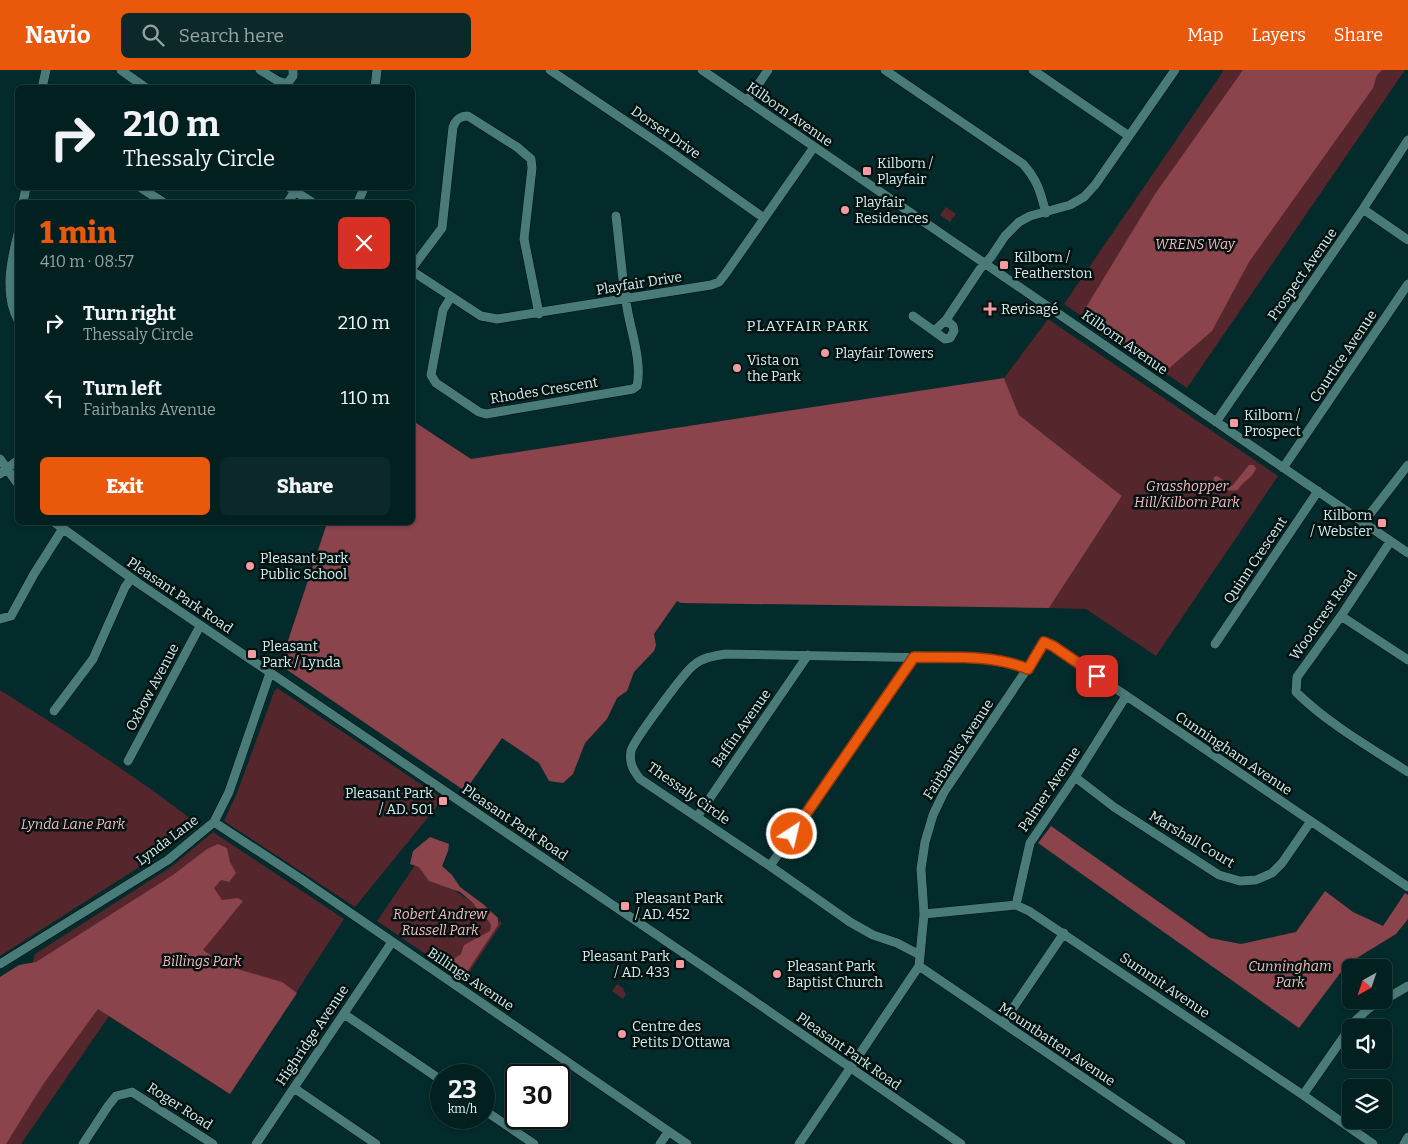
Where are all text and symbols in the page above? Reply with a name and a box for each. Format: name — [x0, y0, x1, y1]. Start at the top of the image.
search box — [121, 13, 471, 58]
text: Navio — [25, 21, 91, 49]
icon: search — [139, 21, 167, 49]
text: Search here — [179, 24, 284, 47]
text: Map — [1187, 24, 1223, 46]
text: Layers — [1251, 24, 1306, 46]
text: Share — [1334, 24, 1383, 46]
street label: Kilborn Avenue — [743, 78, 836, 150]
street label: Dorset Drive — [628, 102, 704, 163]
text: 210 m — [123, 103, 220, 145]
icon: right — [40, 105, 105, 170]
text: Thessaly Circle — [123, 145, 275, 172]
place label: Kilborn / Playfair — [877, 155, 934, 188]
marker: Kilborn / Playfair — [861, 165, 873, 177]
place label: Playfair Residences — [855, 194, 929, 227]
marker: Playfair Residences — [839, 204, 851, 216]
text: 1 min — [40, 215, 116, 251]
button: close — [338, 217, 390, 269]
street label: Prospect Avenue — [1264, 225, 1341, 324]
park label: WRENS Way — [1155, 236, 1236, 253]
place label: Kilborn / Featherston — [1014, 249, 1092, 282]
text: 410 m · 08:57 — [40, 252, 134, 271]
marker: Kilborn / Featherston — [998, 259, 1010, 271]
street label: Playfair Drive — [595, 268, 683, 299]
place label: Revisagé — [1001, 301, 1058, 318]
text: Turn right — [83, 302, 176, 325]
marker: Revisagé — [983, 302, 997, 316]
street label: Kilborn Avenue — [1078, 306, 1171, 378]
street label: Courtice Avenue — [1306, 307, 1380, 406]
icon: right — [40, 309, 68, 337]
text: 210 m — [338, 311, 390, 334]
district label: PLAYFAIR PARK — [747, 317, 869, 335]
text: Thessaly Circle — [83, 325, 194, 344]
place label: Playfair Towers — [835, 345, 934, 362]
marker: Playfair Towers — [819, 347, 831, 359]
place label: Vista on the Park — [747, 352, 801, 385]
marker: Vista on the Park — [731, 362, 743, 374]
street label: Rhodes Crescent — [489, 374, 599, 407]
text: Turn left — [83, 377, 162, 400]
icon: left — [40, 384, 68, 412]
text: 110 m — [340, 386, 390, 409]
text: Fairbanks Avenue — [83, 400, 216, 419]
place label: Kilborn / Prospect — [1244, 407, 1301, 440]
marker: Kilborn / Prospect — [1228, 417, 1240, 429]
button: Exit — [40, 457, 210, 515]
button: Share — [220, 457, 390, 515]
park label: Grasshopper Hill/Kilborn Park — [1134, 478, 1240, 511]
place label: Kilborn / Webster — [1310, 507, 1372, 540]
street label: Quinn Crescent — [1220, 514, 1291, 607]
marker: Kilborn / Webster — [1376, 517, 1388, 529]
place label: Pleasant Park Public School — [260, 550, 348, 583]
street label: Pleasant Park Road — [124, 554, 236, 637]
marker: Pleasant Park Public School — [244, 560, 256, 572]
street label: Woodcrest Road — [1286, 567, 1361, 663]
place label: Pleasant Park / Lynda — [262, 638, 341, 671]
street label: Oxbow Avenue — [122, 641, 183, 734]
marker: Pleasant Park / Lynda — [246, 648, 258, 660]
pin — [1076, 655, 1118, 697]
icon: arrive — [1083, 662, 1111, 690]
street label: Baffin Avenue — [708, 686, 775, 771]
street label: Fairbanks Avenue — [920, 696, 997, 803]
street label: Cunningham Avenue — [1172, 708, 1295, 799]
street label: Palmer Avenue — [1015, 744, 1084, 835]
street label: Thessaly Circle — [644, 759, 733, 828]
street label: Pleasant Park Road — [459, 781, 571, 864]
place label: Pleasant Park / AD. 501 — [345, 785, 433, 818]
marker: Pleasant Park / AD. 501 — [437, 795, 449, 807]
position arrow — [765, 807, 817, 859]
street label: Marshall Court — [1146, 807, 1237, 872]
street label: Lynda Lane — [133, 811, 202, 869]
park label: Lynda Lane Park — [21, 816, 126, 833]
place label: Pleasant Park / AD. 452 — [635, 890, 723, 923]
marker: Pleasant Park / AD. 452 — [619, 900, 631, 912]
park label: Robert Andrew Russell Park — [393, 906, 488, 939]
street label: Billings Avenue — [424, 944, 517, 1015]
place label: Pleasant Park / AD. 433 — [582, 948, 670, 981]
street label: Summit Avenue — [1117, 949, 1213, 1022]
park label: Billings Park — [162, 953, 242, 970]
marker: Pleasant Park / AD. 433 — [674, 958, 686, 970]
place label: Pleasant Park Baptist Church — [787, 958, 883, 991]
park label: Cunningham Park — [1248, 958, 1332, 991]
north arrow — [1342, 959, 1392, 1009]
map controls — [1342, 959, 1392, 1129]
marker: Pleasant Park Baptist Church — [771, 968, 783, 980]
street label: Highridge Avenue — [273, 982, 352, 1089]
street label: Mountbatten Avenue — [995, 999, 1118, 1090]
street label: Pleasant Park Road — [793, 1009, 904, 1094]
place label: Centre des Petits D'Ottawa — [632, 1018, 731, 1051]
button: sound — [1342, 1019, 1392, 1069]
marker: Centre des Petits D'Ottawa — [616, 1028, 628, 1040]
speed limit sign: 30 — [505, 1064, 570, 1129]
text: 23 — [448, 1075, 477, 1105]
street label: Roger Road — [144, 1079, 215, 1134]
button: layers — [1342, 1079, 1392, 1129]
text: km/h — [448, 1102, 477, 1116]

